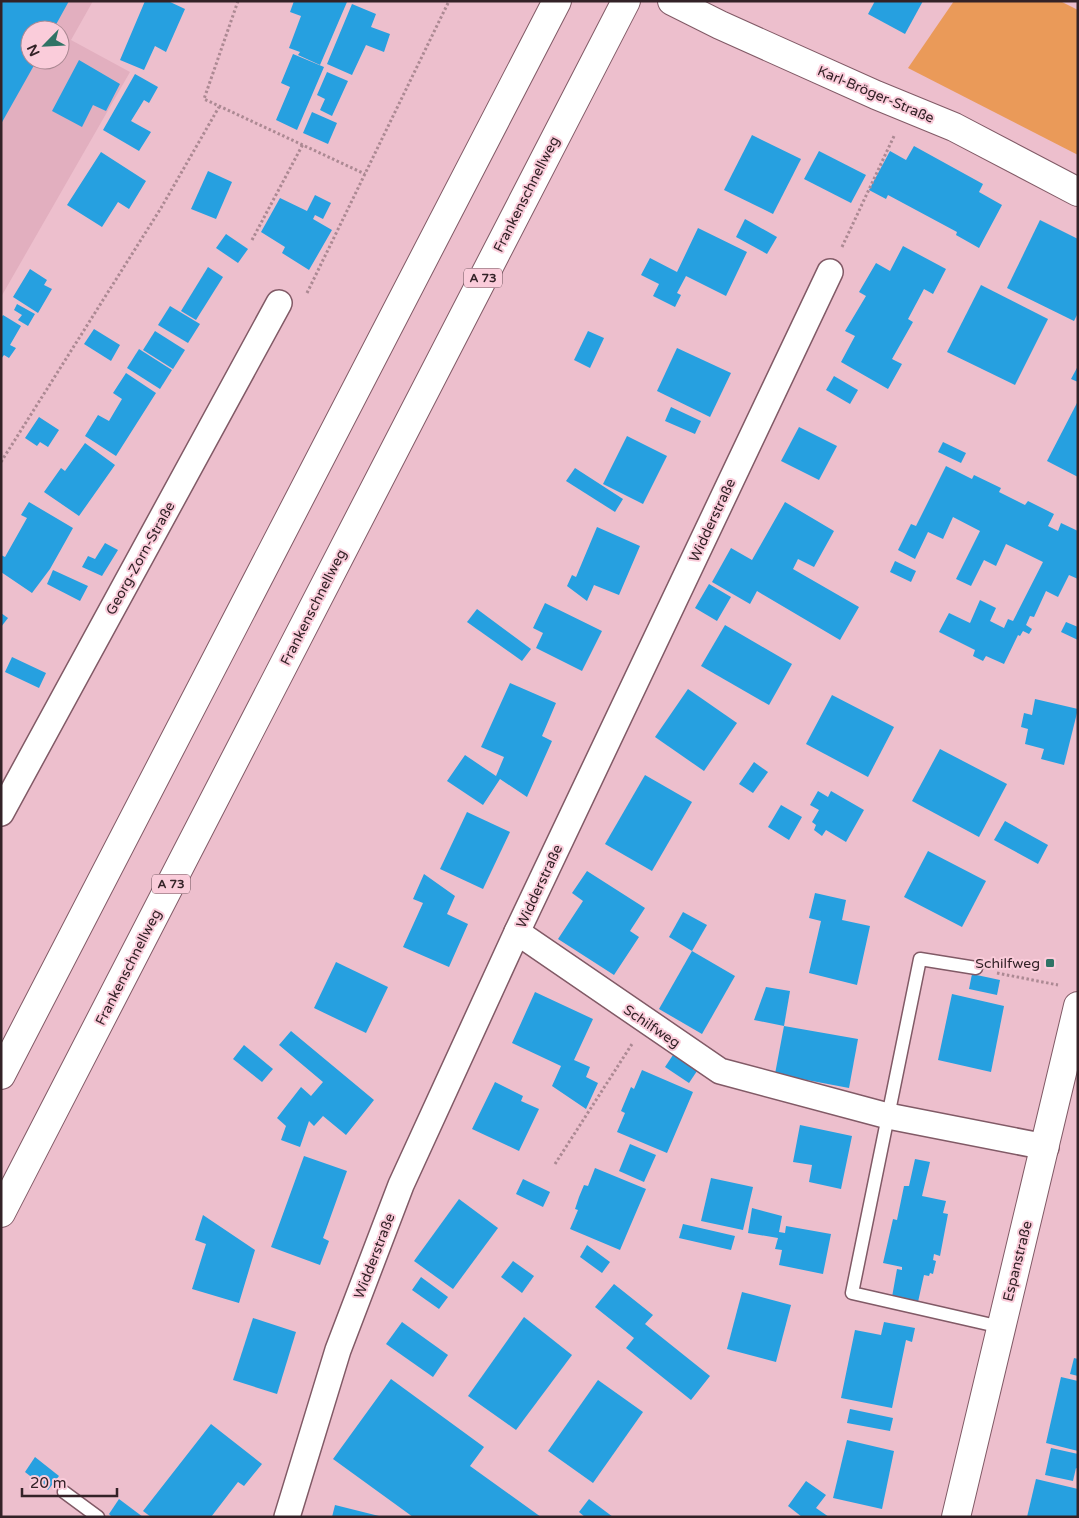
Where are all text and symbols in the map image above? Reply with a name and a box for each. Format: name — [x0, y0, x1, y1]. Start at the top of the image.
north arrow — [20, 20, 70, 70]
text: N — [24, 41, 44, 59]
street label: Karl-Bröger-Straße — [815, 62, 937, 127]
street label: Frankenschnellweg — [490, 133, 563, 255]
road number: A 73 — [464, 268, 502, 288]
street label: Widderstraße — [686, 476, 739, 565]
street label: Georg-Zorn-Straße — [102, 499, 179, 618]
street label: Frankenschnellweg — [277, 546, 350, 668]
street label: Widderstraße — [513, 842, 566, 931]
road number: A 73 — [152, 874, 190, 894]
street label: Frankenschnellweg — [92, 906, 165, 1028]
place label: Schilfweg — [975, 955, 1040, 972]
marker: Schilfweg — [1044, 957, 1056, 969]
street label: Schilfweg — [620, 1001, 683, 1052]
street label: Widderstraße — [350, 1211, 399, 1301]
street label: Espanstraße — [999, 1219, 1036, 1303]
scale bar — [22, 1466, 118, 1498]
text: 20 m — [30, 1474, 67, 1492]

